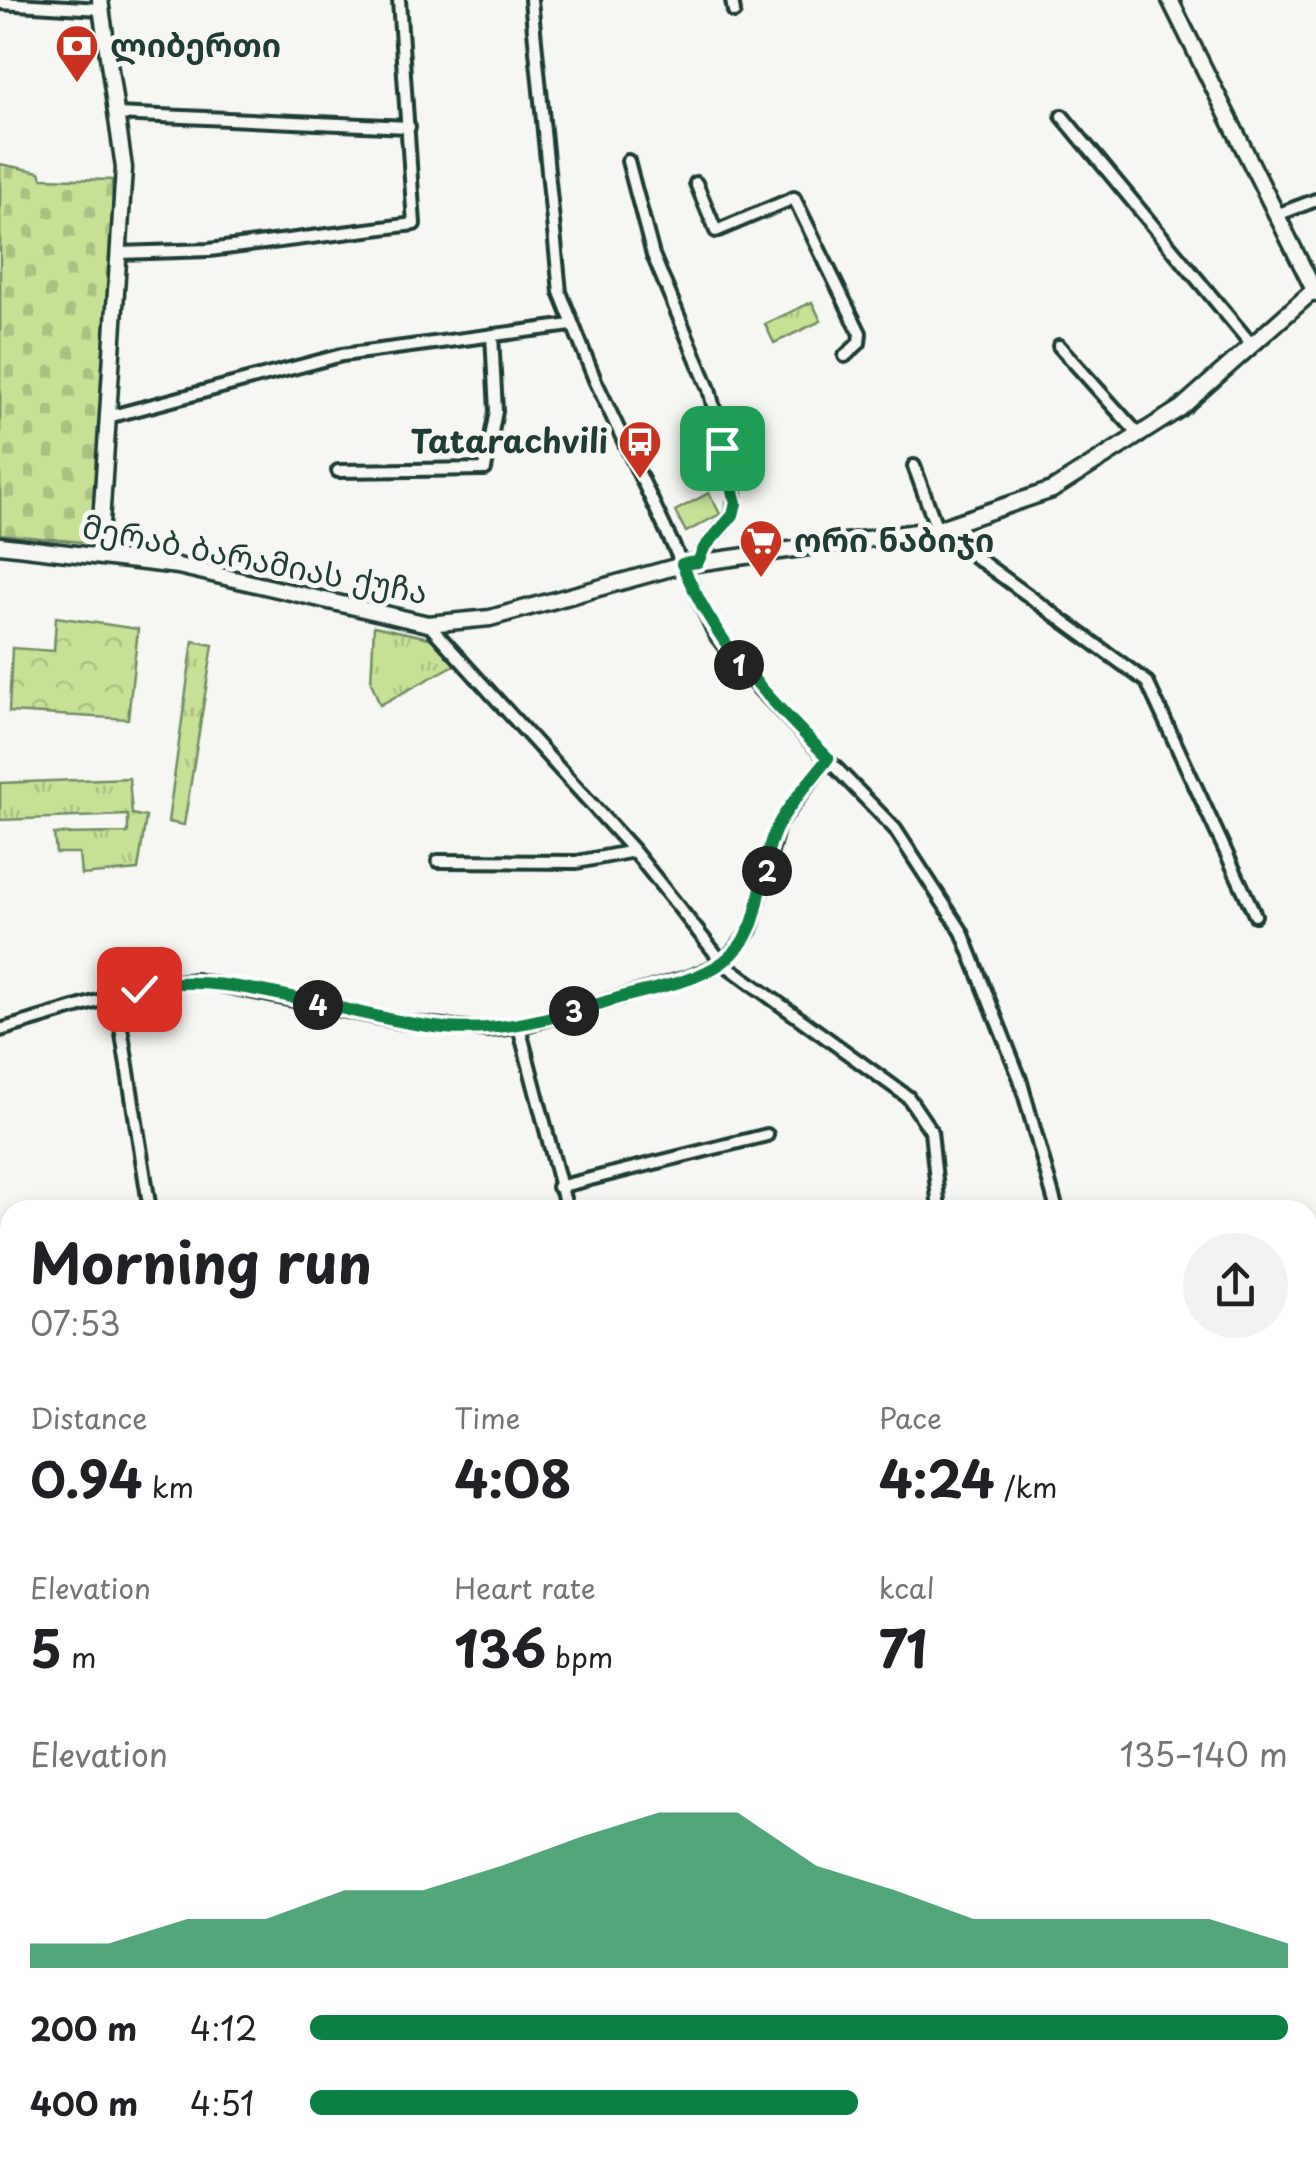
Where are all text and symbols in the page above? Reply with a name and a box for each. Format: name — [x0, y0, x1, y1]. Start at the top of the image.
place label: ლიბერთი — [110, 20, 281, 68]
bank icon: ლიბერთი — [54, 23, 100, 84]
pin — [680, 406, 765, 491]
place label: Tatarachvili — [411, 416, 608, 464]
bus stop icon: Tatarachvili — [617, 419, 663, 480]
icon: arrive — [695, 421, 750, 476]
street label: მერაბ ბარამიას ქუჩა — [79, 501, 432, 615]
place label: ორი ნაბიჯი — [794, 515, 994, 563]
supermarket icon: ორი ნაბიჯი — [738, 518, 784, 579]
pin: 1 — [714, 640, 764, 690]
text: 1 — [732, 643, 746, 686]
pin: 2 — [742, 846, 792, 896]
text: 2 — [757, 849, 777, 892]
pin — [97, 947, 182, 1032]
icon: check — [112, 962, 167, 1017]
pin: 4 — [293, 980, 343, 1030]
text: 4 — [308, 983, 328, 1026]
pin: 3 — [549, 986, 599, 1036]
text: 3 — [565, 989, 583, 1032]
text: Morning run — [30, 1220, 372, 1303]
button: share — [1183, 1233, 1288, 1338]
text: 07:53 — [30, 1299, 121, 1347]
text: Distance — [30, 1396, 148, 1439]
text: Time — [454, 1396, 521, 1439]
text: Pace — [879, 1396, 942, 1439]
text: 0.94 — [30, 1439, 143, 1515]
text: 4:08 — [454, 1439, 571, 1515]
text: 4:24 — [879, 1439, 995, 1515]
text: km — [143, 1465, 194, 1508]
text: /km — [995, 1465, 1058, 1508]
text: Elevation — [30, 1566, 151, 1609]
text: Heart rate — [454, 1566, 596, 1609]
text: kcal — [879, 1566, 935, 1609]
text: 5 — [30, 1609, 62, 1685]
text: 136 — [454, 1609, 546, 1685]
text: 71 — [879, 1609, 927, 1685]
text: m — [62, 1635, 97, 1678]
text: bpm — [546, 1635, 613, 1678]
text: Elevation — [30, 1730, 168, 1778]
text: 135–140 m — [1120, 1730, 1288, 1778]
text: 200 m — [30, 2004, 137, 2052]
text: 4:12 — [190, 2004, 257, 2052]
text: 400 m — [30, 2079, 138, 2127]
text: 4:51 — [190, 2079, 254, 2127]

